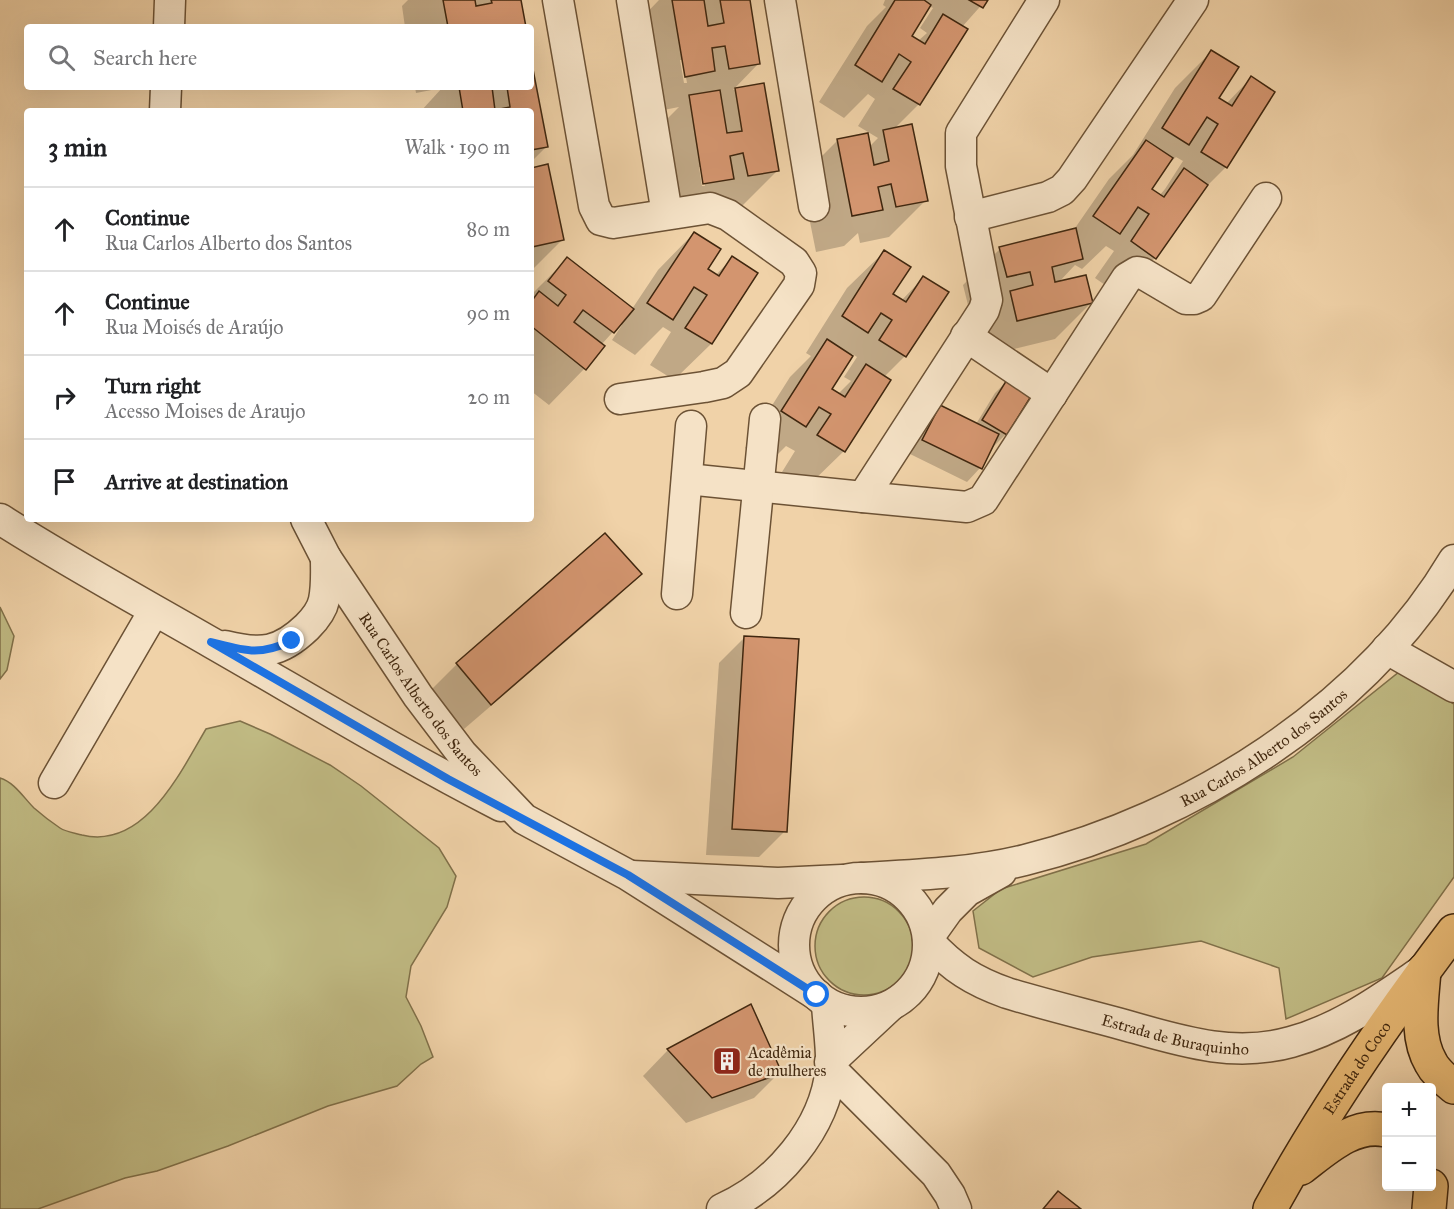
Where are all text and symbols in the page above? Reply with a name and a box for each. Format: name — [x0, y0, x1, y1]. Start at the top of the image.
search box — [24, 24, 534, 90]
icon: search — [45, 41, 78, 74]
text: Search here — [93, 44, 197, 71]
text: 3 min — [48, 131, 107, 163]
text: Walk · 190 m — [405, 135, 510, 159]
text: Continue — [105, 204, 190, 231]
icon: ahead — [48, 213, 81, 246]
text: 80 m — [467, 217, 510, 241]
text: Rua Carlos Alberto dos Santos — [105, 231, 352, 255]
text: Continue — [105, 288, 190, 315]
icon: ahead — [48, 297, 81, 330]
text: 90 m — [467, 301, 510, 325]
text: Rua Moisés de Araújo — [105, 315, 284, 339]
text: Turn right — [105, 372, 201, 399]
icon: right — [48, 381, 81, 414]
text: 20 m — [467, 385, 510, 409]
text: Acesso Moises de Araujo — [105, 399, 305, 423]
icon: arrive — [48, 465, 81, 498]
text: Arrive at destination — [105, 468, 288, 495]
street label: Rua Carlos Alberto dos Santos — [355, 609, 487, 780]
route end — [278, 627, 304, 653]
street label: Rua Carlos Alberto dos Santos — [1177, 685, 1351, 811]
route start — [803, 981, 829, 1007]
street label: Estrada de Buraquinho — [1099, 1010, 1249, 1059]
street label: Estrada do Coco — [1319, 1018, 1395, 1118]
place label: Acadêmia de mulheres — [747, 1043, 826, 1080]
building icon: Acadêmia de mulheres — [711, 1045, 743, 1077]
map controls — [1382, 1083, 1436, 1191]
button: + — [1382, 1083, 1436, 1137]
button: − — [1382, 1137, 1436, 1191]

